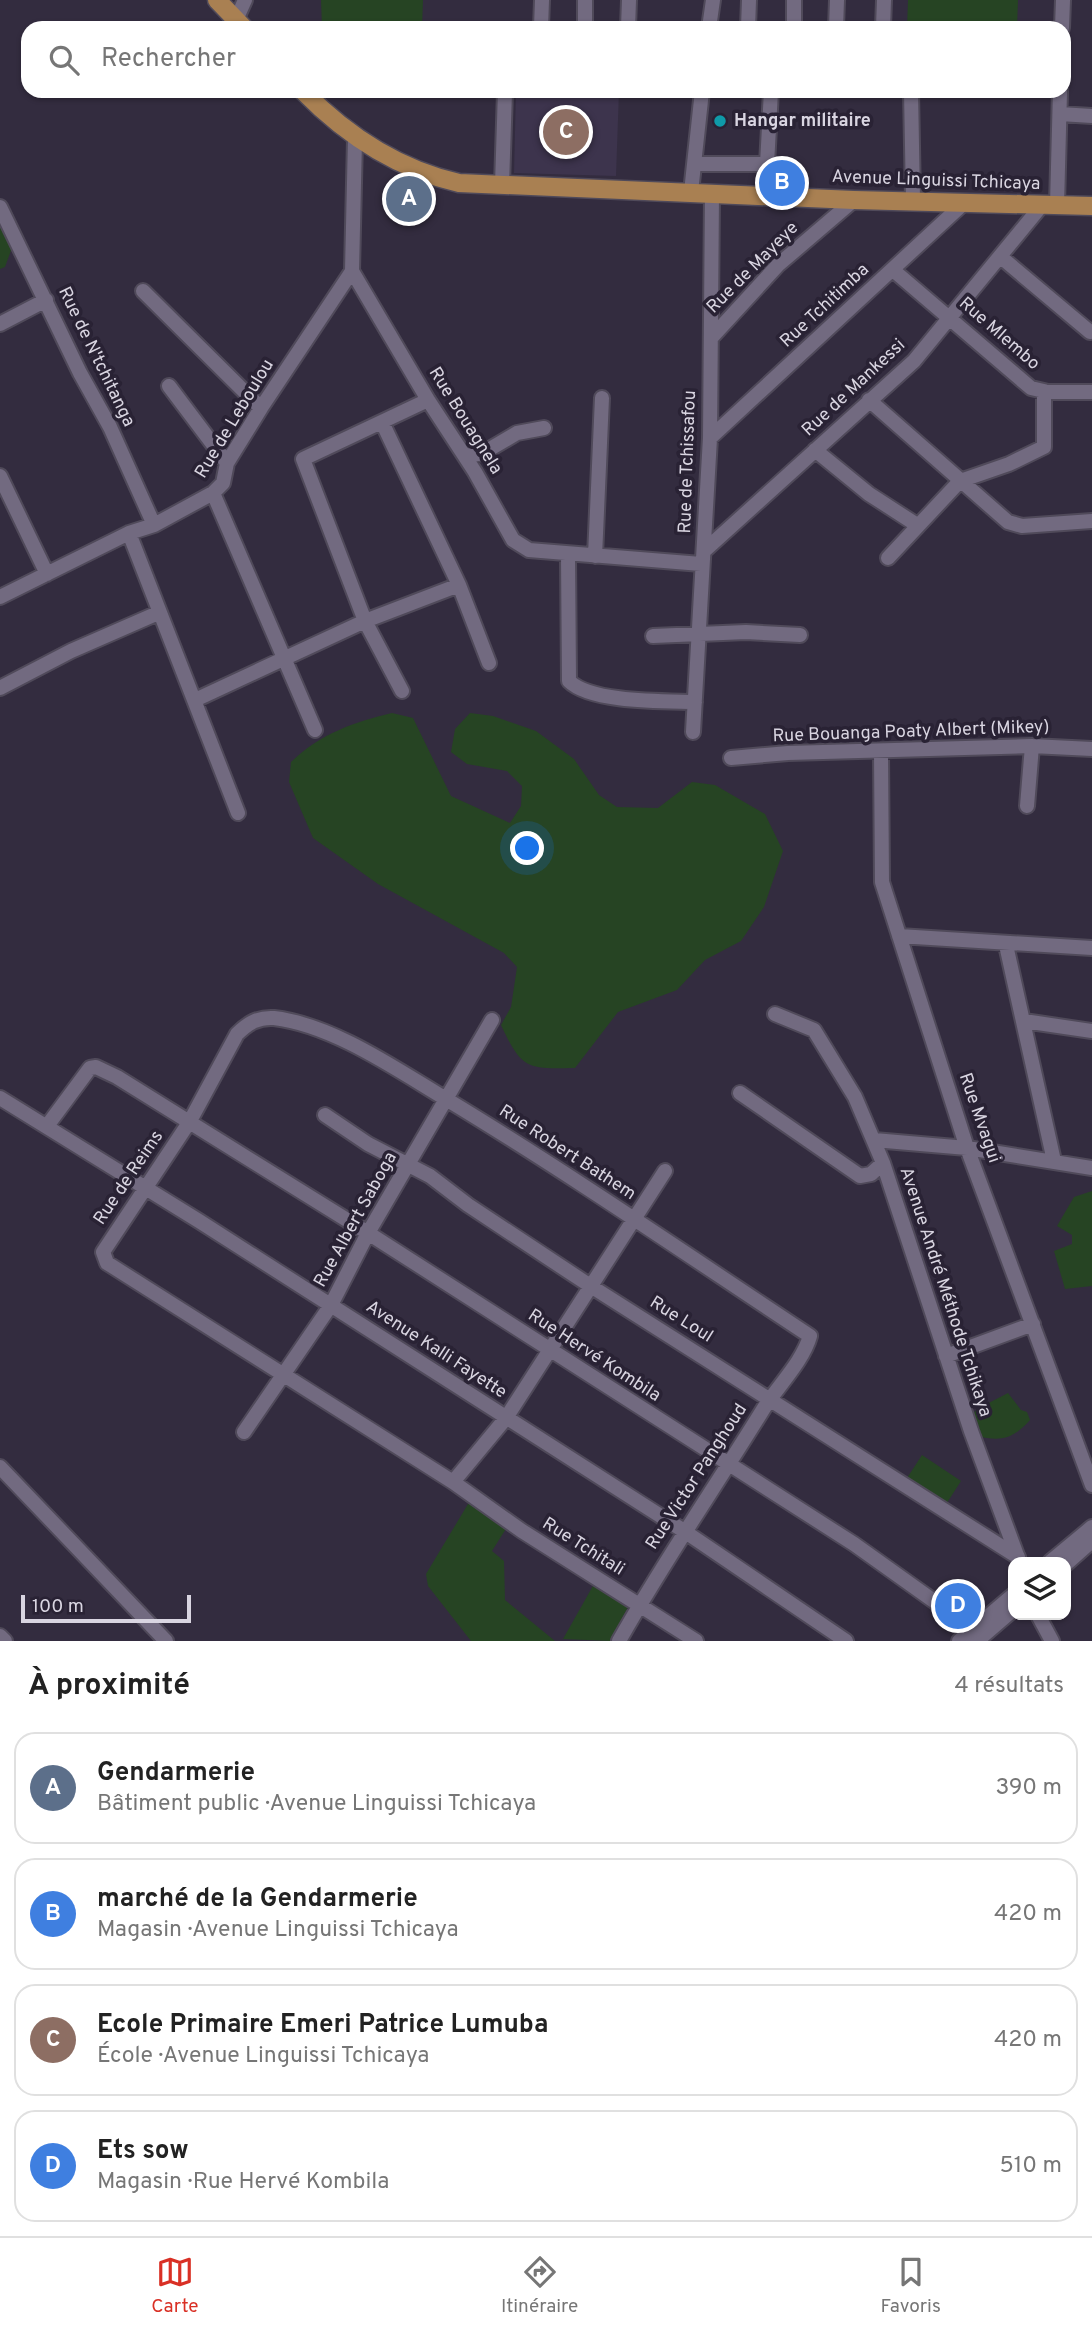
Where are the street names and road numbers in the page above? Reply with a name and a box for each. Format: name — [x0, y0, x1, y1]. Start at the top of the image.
street label: Avenue Linguissi Tchicaya — [831, 166, 1041, 196]
street label: Rue de Mayeye — [702, 217, 804, 319]
street label: Rue Tchitimba — [776, 259, 874, 353]
street label: Rue de N'tchitanga — [52, 283, 140, 431]
street label: Rue Mlembo — [954, 292, 1044, 376]
street label: Rue de Mankessi — [797, 334, 911, 442]
street label: Rue de Leboulou — [190, 355, 280, 483]
street label: Rue Bouagnela — [423, 363, 507, 479]
street label: Rue de Tchissafou — [674, 390, 702, 534]
street label: Rue Bouanga Poaty Albert (Mikey) — [772, 716, 1050, 748]
street label: Rue Mvagui — [953, 1070, 1005, 1166]
street label: Rue Robert Bathem — [494, 1100, 640, 1206]
street label: Rue de Reims — [89, 1126, 169, 1230]
street label: Rue Albert Saboga — [309, 1148, 403, 1292]
street label: Avenue André Méthode Tchikaya — [894, 1164, 996, 1420]
street label: Rue Loul — [645, 1292, 717, 1348]
street label: Avenue Kalli Fayette — [361, 1296, 511, 1404]
street label: Rue Hervé Kombila — [523, 1304, 665, 1408]
street label: Rue Victor Panghoud — [641, 1400, 753, 1554]
street label: Rue Tchitali — [538, 1513, 628, 1581]

